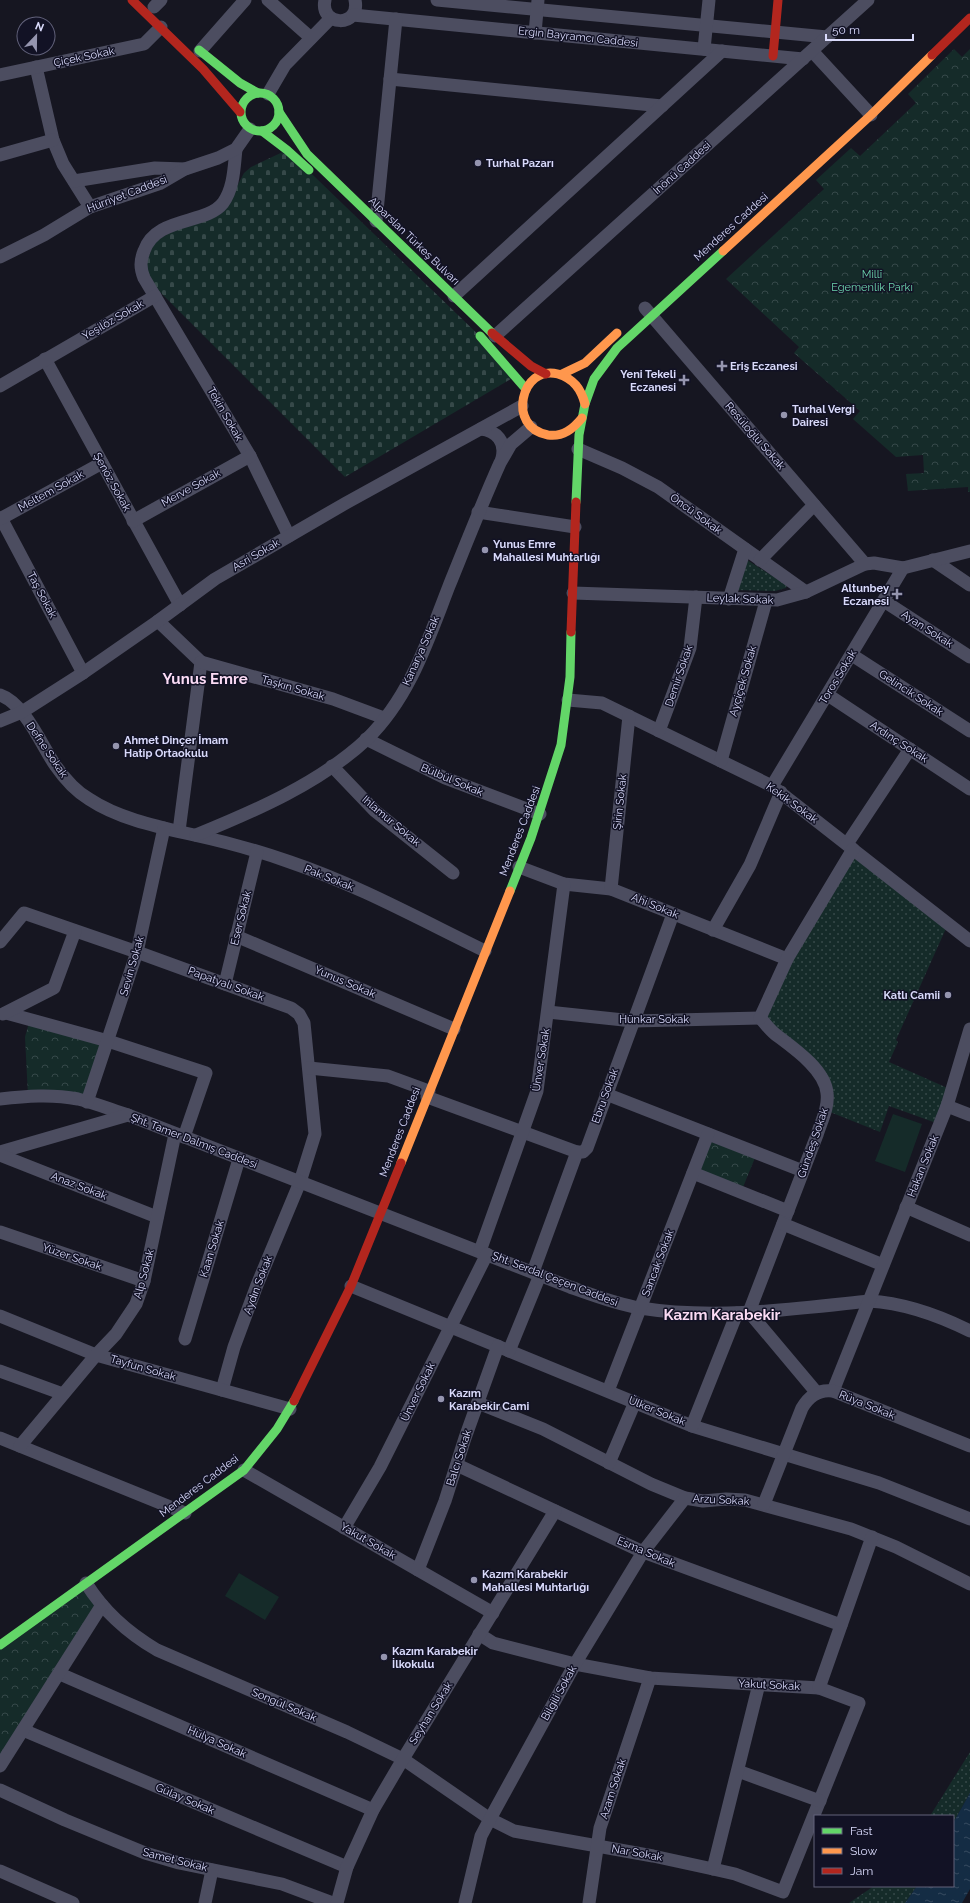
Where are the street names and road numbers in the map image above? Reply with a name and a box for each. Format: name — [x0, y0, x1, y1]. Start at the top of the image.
street label: Ergin Bayramcı Caddesi — [517, 24, 639, 50]
street label: Çiçek Sokak — [52, 44, 116, 70]
street label: İnönü Caddesi — [651, 139, 713, 197]
street label: Hürriyet Caddesi — [85, 173, 169, 215]
street label: Menderes Caddesi — [691, 190, 771, 264]
street label: Alparslan Türkeş Bulvarı — [366, 194, 462, 288]
street label: Yeşilöz Sokak — [80, 297, 146, 343]
street label: Tekin Sokak — [204, 385, 246, 443]
street label: Resüloğlu Sokak — [722, 400, 788, 472]
street label: Şenöz Sokak — [91, 450, 134, 514]
street label: Merve Sokak — [159, 466, 223, 510]
street label: Meltem Sokak — [16, 468, 86, 514]
street label: Öncü Sokak — [668, 491, 725, 537]
street label: Asri Sokak — [230, 536, 282, 574]
street label: Taş Sokak — [24, 570, 60, 621]
street label: Leylak Sokak — [706, 591, 774, 607]
street label: Ayan Sokak — [899, 607, 955, 651]
street label: Kanarya Sokak — [400, 614, 442, 688]
street label: Demir Sokak — [662, 643, 696, 708]
street label: Ayçiçek Sokak — [727, 644, 759, 718]
street label: Toros Sokak — [817, 647, 859, 707]
street label: Gelincik Sokak — [876, 667, 946, 719]
street label: Taşkın Sokak — [260, 673, 326, 703]
street label: Ardınç Sokak — [868, 718, 931, 766]
street label: Defne Sokak — [24, 720, 70, 780]
street label: Bülbül Sokak — [419, 761, 485, 799]
street label: Şirin Sokak — [611, 774, 629, 830]
street label: Kekik Sokak — [764, 780, 821, 826]
street label: Menderes Caddesi — [497, 784, 543, 878]
street label: Ihlamur Sokak — [359, 793, 423, 849]
street label: Pak Sokak — [302, 862, 356, 894]
street label: Eser Sokak — [228, 889, 254, 947]
street label: Ahi Sokak — [629, 891, 681, 921]
street label: Sevin Sokak — [117, 935, 147, 997]
street label: Yunus Sokak — [313, 963, 378, 1001]
street label: Papatyalı Sokak — [186, 964, 266, 1004]
street label: Hünkar Sokak — [619, 1013, 689, 1026]
street label: Ünver Sokak — [530, 1027, 552, 1093]
street label: Ebru Sokak — [589, 1067, 621, 1125]
street label: Menderes Caddesi — [377, 1085, 423, 1179]
street label: Gündeş Sokak — [795, 1106, 831, 1180]
street label: Şht. Tamer Dalmış Caddesi — [129, 1111, 259, 1171]
street label: Hakan Sokak — [905, 1133, 941, 1199]
street label: Anaz Sokak — [49, 1169, 109, 1203]
street label: Kaan Sokak — [197, 1219, 227, 1279]
street label: Sancak Sokak — [639, 1228, 677, 1298]
street label: Yüzer Sokak — [41, 1241, 104, 1273]
street label: Alp Sokak — [131, 1248, 157, 1300]
street label: Şht. Serdal Çeçen Caddesi — [490, 1249, 620, 1309]
street label: Aydın Sokak — [241, 1254, 275, 1316]
street label: Tayfun Sokak — [109, 1352, 177, 1384]
street label: Ünver Sokak — [398, 1360, 438, 1424]
street label: Rüya Sokak — [837, 1388, 897, 1422]
street label: Ülker Sokak — [627, 1394, 688, 1428]
street label: Balcı Sokak — [444, 1428, 474, 1488]
street label: Menderes Caddesi — [157, 1452, 241, 1520]
street label: Arzu Sokak — [692, 1492, 750, 1508]
street label: Yakut Sokak — [338, 1520, 398, 1562]
street label: Esma Sokak — [615, 1534, 677, 1570]
street label: Bilgili Sokak — [539, 1663, 580, 1723]
street label: Yakut Sokak — [738, 1677, 800, 1693]
street label: Seyhan Sokak — [407, 1679, 456, 1747]
street label: Songül Sokak — [250, 1685, 319, 1725]
street label: Hülya Sokak — [186, 1723, 249, 1761]
street label: Azam Sokak — [597, 1757, 629, 1821]
street label: Gülay Sokak — [154, 1781, 216, 1817]
street label: Nar Sokak — [610, 1842, 664, 1864]
street label: Samet Sokak — [141, 1846, 209, 1874]

